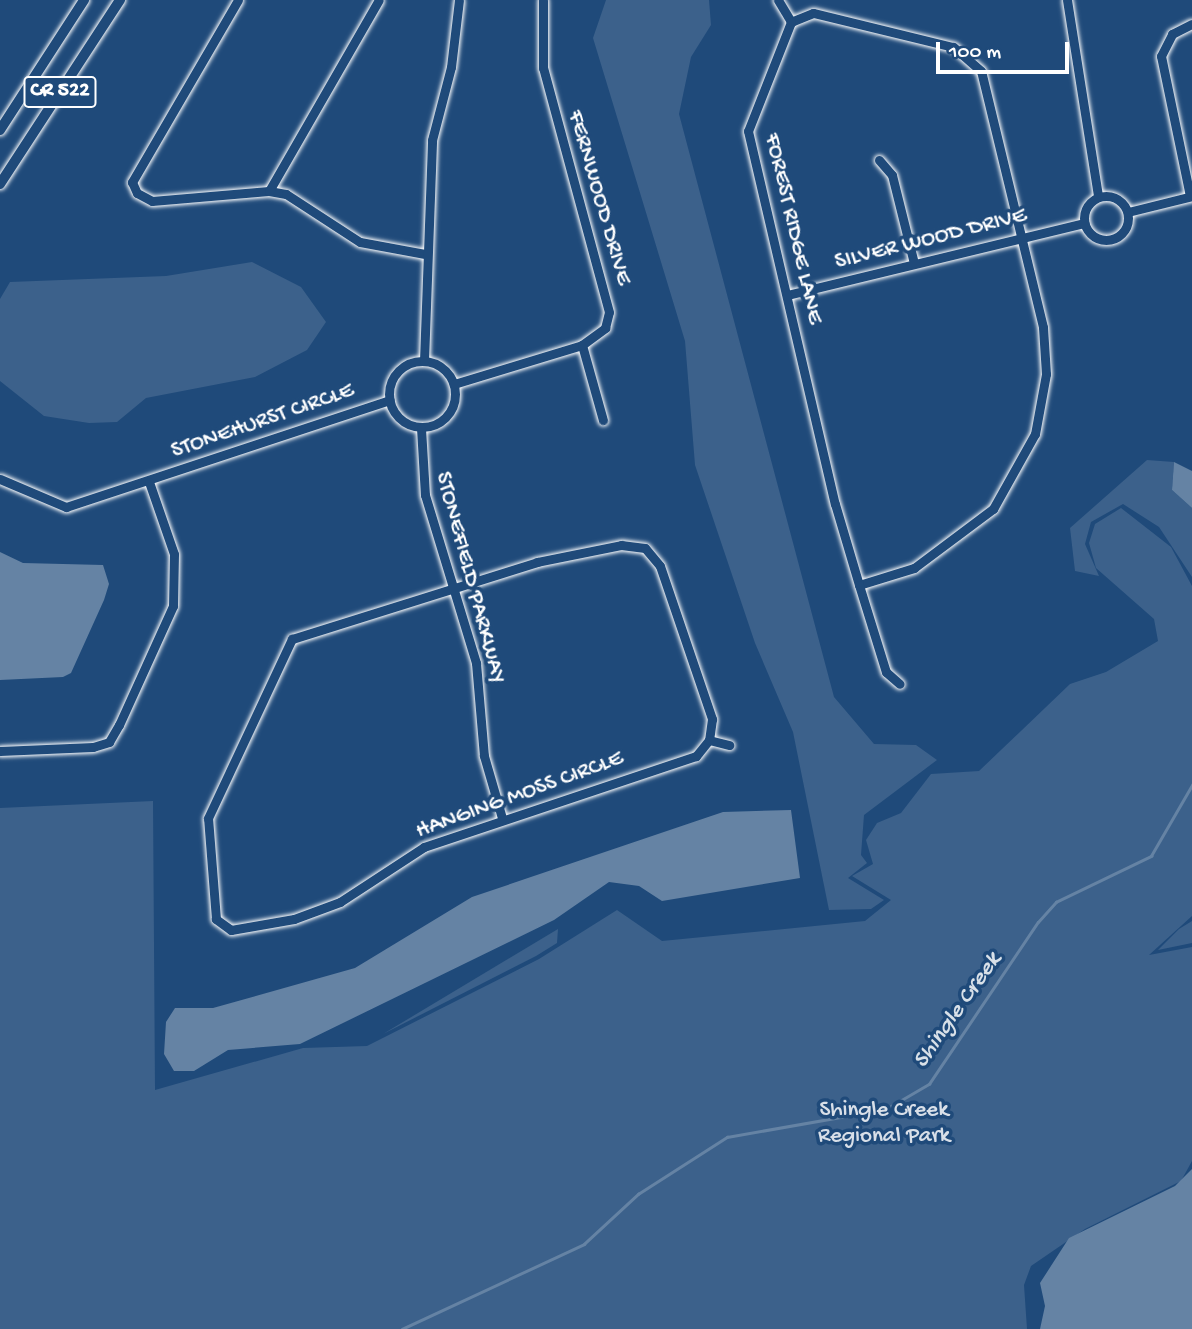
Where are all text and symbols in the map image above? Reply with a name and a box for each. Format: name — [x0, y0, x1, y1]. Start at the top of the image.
scale bar — [940, 28, 1073, 72]
text: 100 m — [949, 41, 1001, 66]
road number: CR 522 — [23, 74, 97, 110]
street label: FERNWOOD DRIVE — [560, 107, 636, 289]
street label: FOREST RIDGE LANE — [757, 131, 827, 327]
street label: SILVER WOOD DRIVE — [832, 203, 1030, 277]
street label: STONEHURST CIRCLE — [168, 378, 358, 466]
street label: STONEFIELD PARKWAY — [427, 469, 511, 687]
street label: HANGING MOSS CIRCLE — [413, 746, 627, 846]
water label: Shingle Creek — [908, 948, 1008, 1074]
park label: Shingle Creek Regional Park — [818, 1097, 950, 1151]

